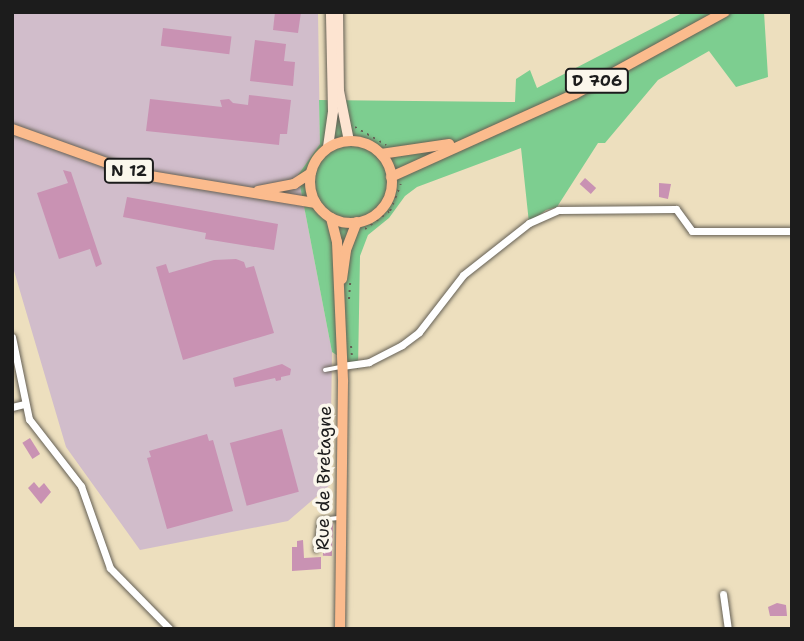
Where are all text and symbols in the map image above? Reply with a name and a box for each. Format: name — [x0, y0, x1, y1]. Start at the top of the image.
road number: D 706 — [564, 68, 630, 94]
road number: N 12 — [103, 158, 155, 183]
street label: Rue de Bretagne — [312, 405, 336, 551]

